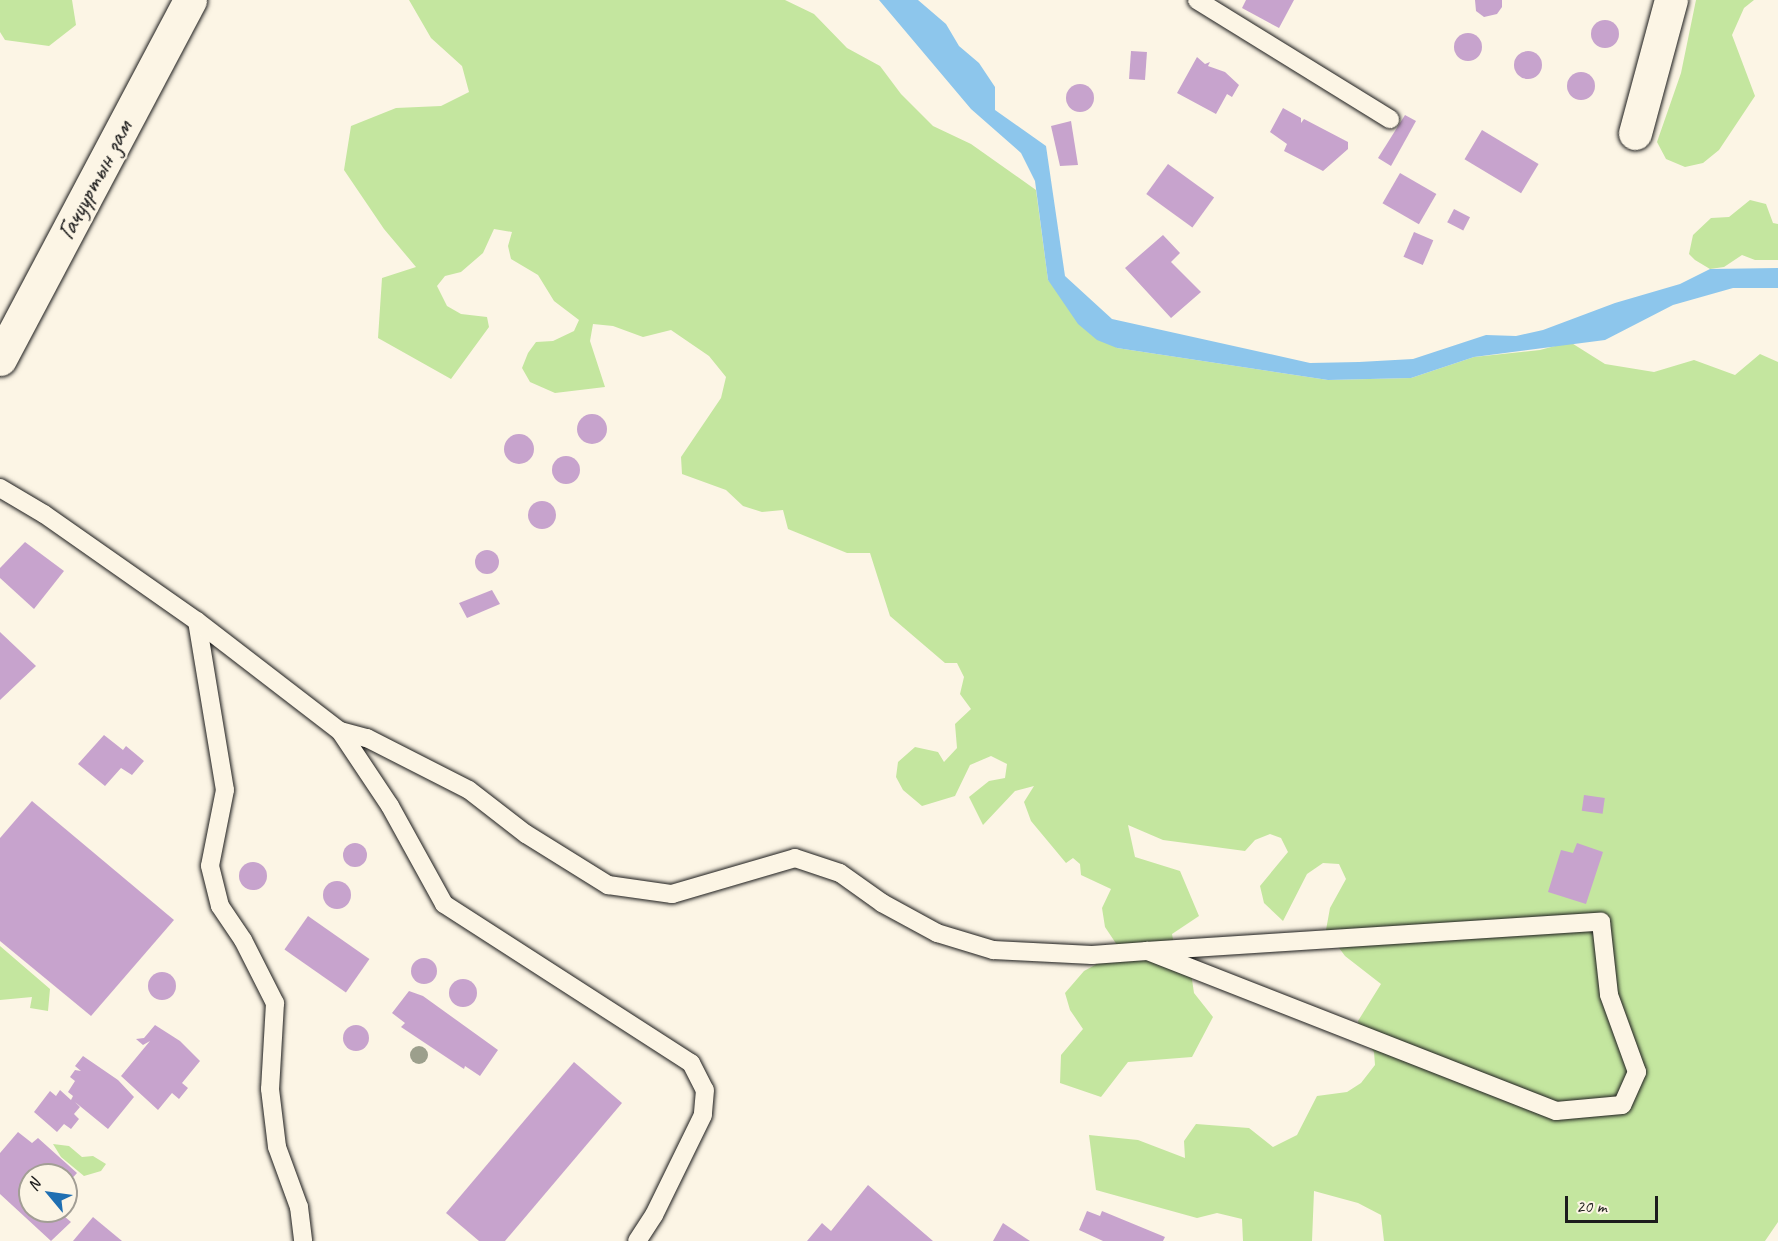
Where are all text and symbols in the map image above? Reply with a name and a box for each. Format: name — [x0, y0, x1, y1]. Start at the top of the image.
street label: Гачууртын зам — [50, 115, 140, 245]
north arrow — [18, 1163, 78, 1223]
text: N — [23, 1176, 45, 1194]
scale bar — [1568, 1184, 1661, 1222]
text: 20 m — [1576, 1195, 1607, 1217]

